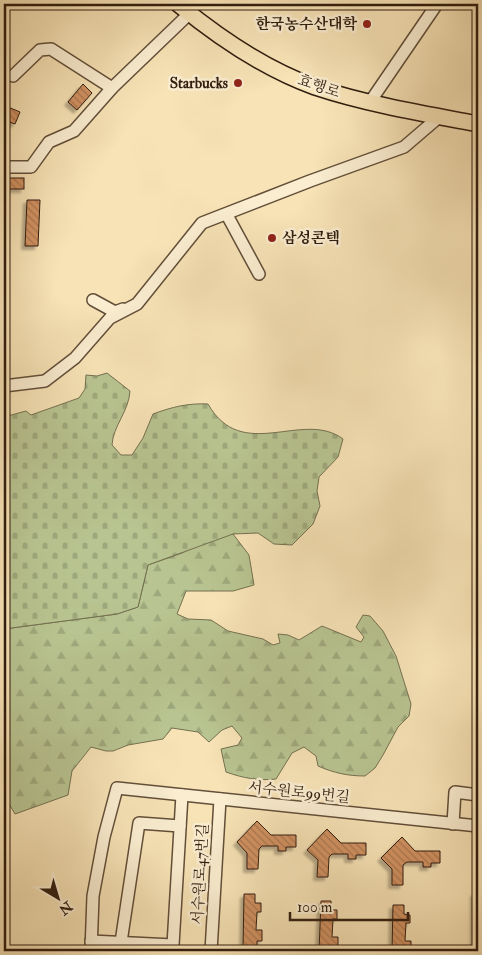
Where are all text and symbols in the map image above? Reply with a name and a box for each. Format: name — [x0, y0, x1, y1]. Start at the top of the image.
place label: 한국농수산대학 — [256, 15, 358, 34]
marker: 한국농수산대학 — [361, 18, 373, 30]
street label: 효행로 — [295, 70, 343, 103]
place label: Starbucks — [170, 74, 228, 93]
marker: Starbucks — [232, 77, 244, 89]
place label: 삼성콘텍 — [282, 229, 340, 248]
marker: 삼성콘텍 — [266, 232, 278, 244]
street label: 서수원로99번길 — [247, 778, 351, 807]
street label: 서수원로47번길 — [188, 823, 213, 925]
north arrow — [32, 872, 82, 922]
scale bar — [290, 890, 407, 922]
text: N — [55, 897, 77, 919]
text: 100 m — [297, 898, 333, 917]

